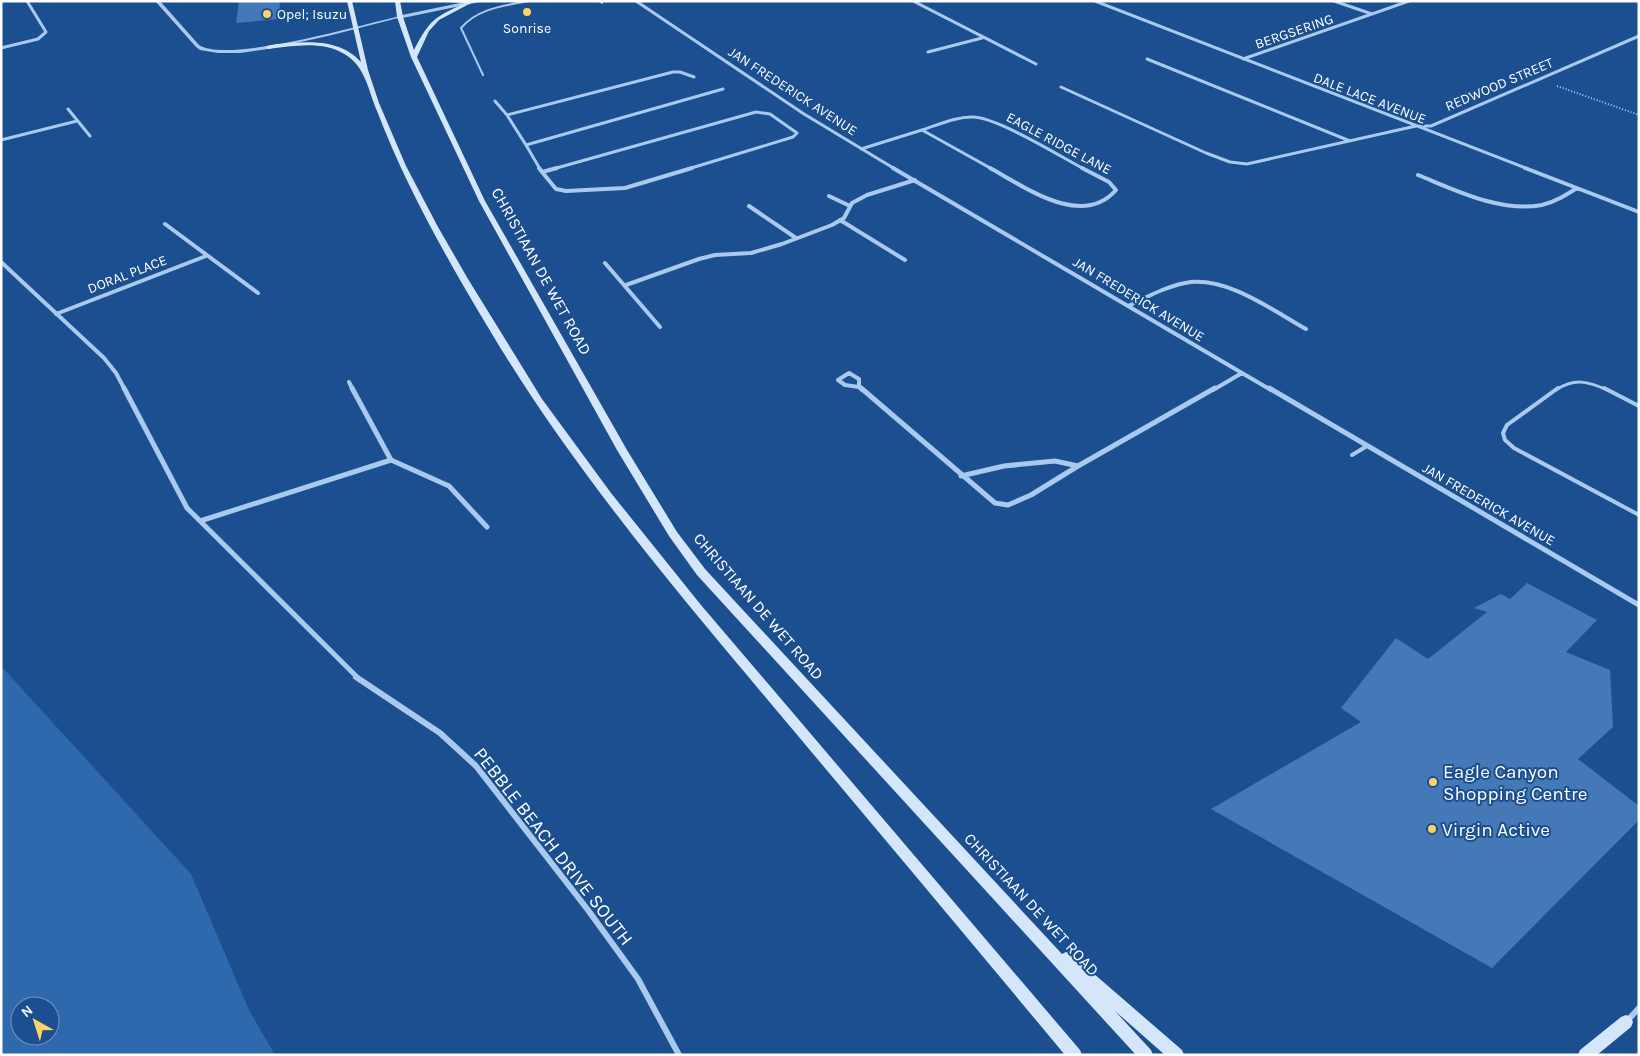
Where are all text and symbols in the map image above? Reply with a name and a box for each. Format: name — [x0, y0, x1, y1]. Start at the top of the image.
place label: Opel; Isuzu — [277, 6, 347, 23]
marker: Sonrise — [521, 6, 533, 18]
marker: Opel; Isuzu — [261, 8, 273, 20]
street label: BERGSERING — [1253, 10, 1335, 53]
place label: Sonrise — [503, 20, 551, 37]
street label: JAN FREDERICK AVENUE — [725, 43, 860, 139]
street label: REDWOOD STREET — [1443, 54, 1556, 115]
street label: DALE LACE AVENUE — [1311, 69, 1429, 128]
street label: EAGLE RIDGE LANE — [1003, 109, 1114, 178]
street label: CHRISTIAAN DE WET ROAD — [488, 184, 596, 358]
street label: DORAL PLACE — [85, 252, 169, 297]
street label: JAN FREDERICK AVENUE — [1070, 253, 1208, 345]
street label: JAN FREDERICK AVENUE — [1419, 459, 1558, 549]
street label: CHRISTIAAN DE WET ROAD — [690, 529, 828, 684]
street label: PEBBLE BEACH DRIVE SOUTH — [469, 743, 637, 950]
place label: Eagle Canyon Shopping Centre — [1443, 761, 1588, 805]
marker: Eagle Canyon Shopping Centre — [1427, 776, 1439, 788]
place label: Virgin Active — [1442, 819, 1550, 841]
marker: Virgin Active — [1426, 823, 1438, 835]
street label: CHRISTIAAN DE WET ROAD — [960, 829, 1103, 980]
north arrow — [10, 996, 60, 1046]
text: N — [18, 1002, 36, 1021]

